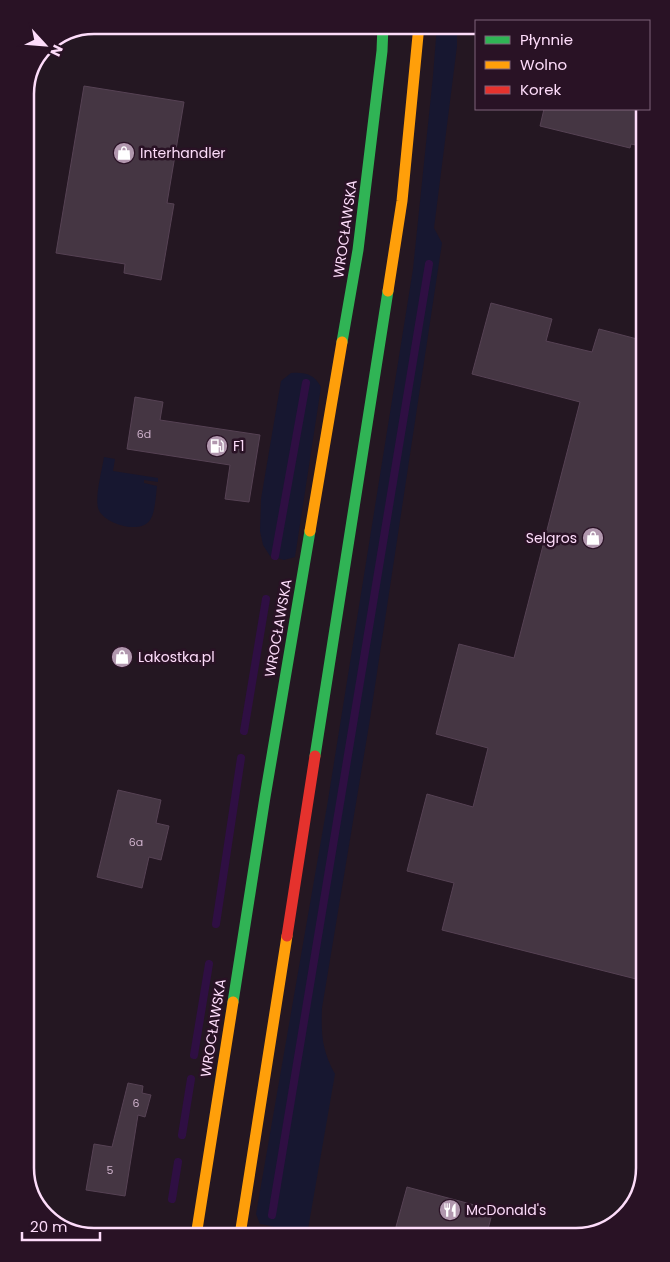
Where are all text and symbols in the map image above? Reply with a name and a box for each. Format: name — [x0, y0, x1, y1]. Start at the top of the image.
north arrow — [20, 20, 70, 70]
legend — [475, 20, 650, 110]
text: Płynnie — [520, 29, 573, 50]
text: N — [45, 42, 68, 60]
text: Wolno — [520, 54, 567, 75]
text: Korek — [520, 79, 561, 100]
shop icon: Interhandler — [112, 141, 136, 165]
place label: Interhandler — [140, 143, 226, 163]
street label: WROCŁAWSKA — [328, 178, 362, 280]
house number: 6d — [137, 426, 151, 442]
fuel station icon: F1 — [205, 434, 229, 458]
place label: F1 — [233, 436, 245, 456]
shop icon: Selgros — [581, 526, 605, 550]
place label: Selgros — [526, 528, 577, 548]
street label: WROCŁAWSKA — [260, 577, 296, 679]
shop icon: Lakostka.pl — [110, 645, 134, 669]
place label: Lakostka.pl — [138, 647, 215, 667]
house number: 6a — [129, 834, 143, 850]
street label: WROCŁAWSKA — [195, 977, 231, 1079]
house number: 6 — [133, 1095, 140, 1111]
house number: 5 — [107, 1162, 114, 1178]
restaurant icon: McDonald's — [438, 1198, 462, 1222]
place label: McDonald's — [466, 1200, 546, 1220]
scale bar — [22, 1210, 100, 1242]
text: 20 m — [30, 1216, 68, 1237]

